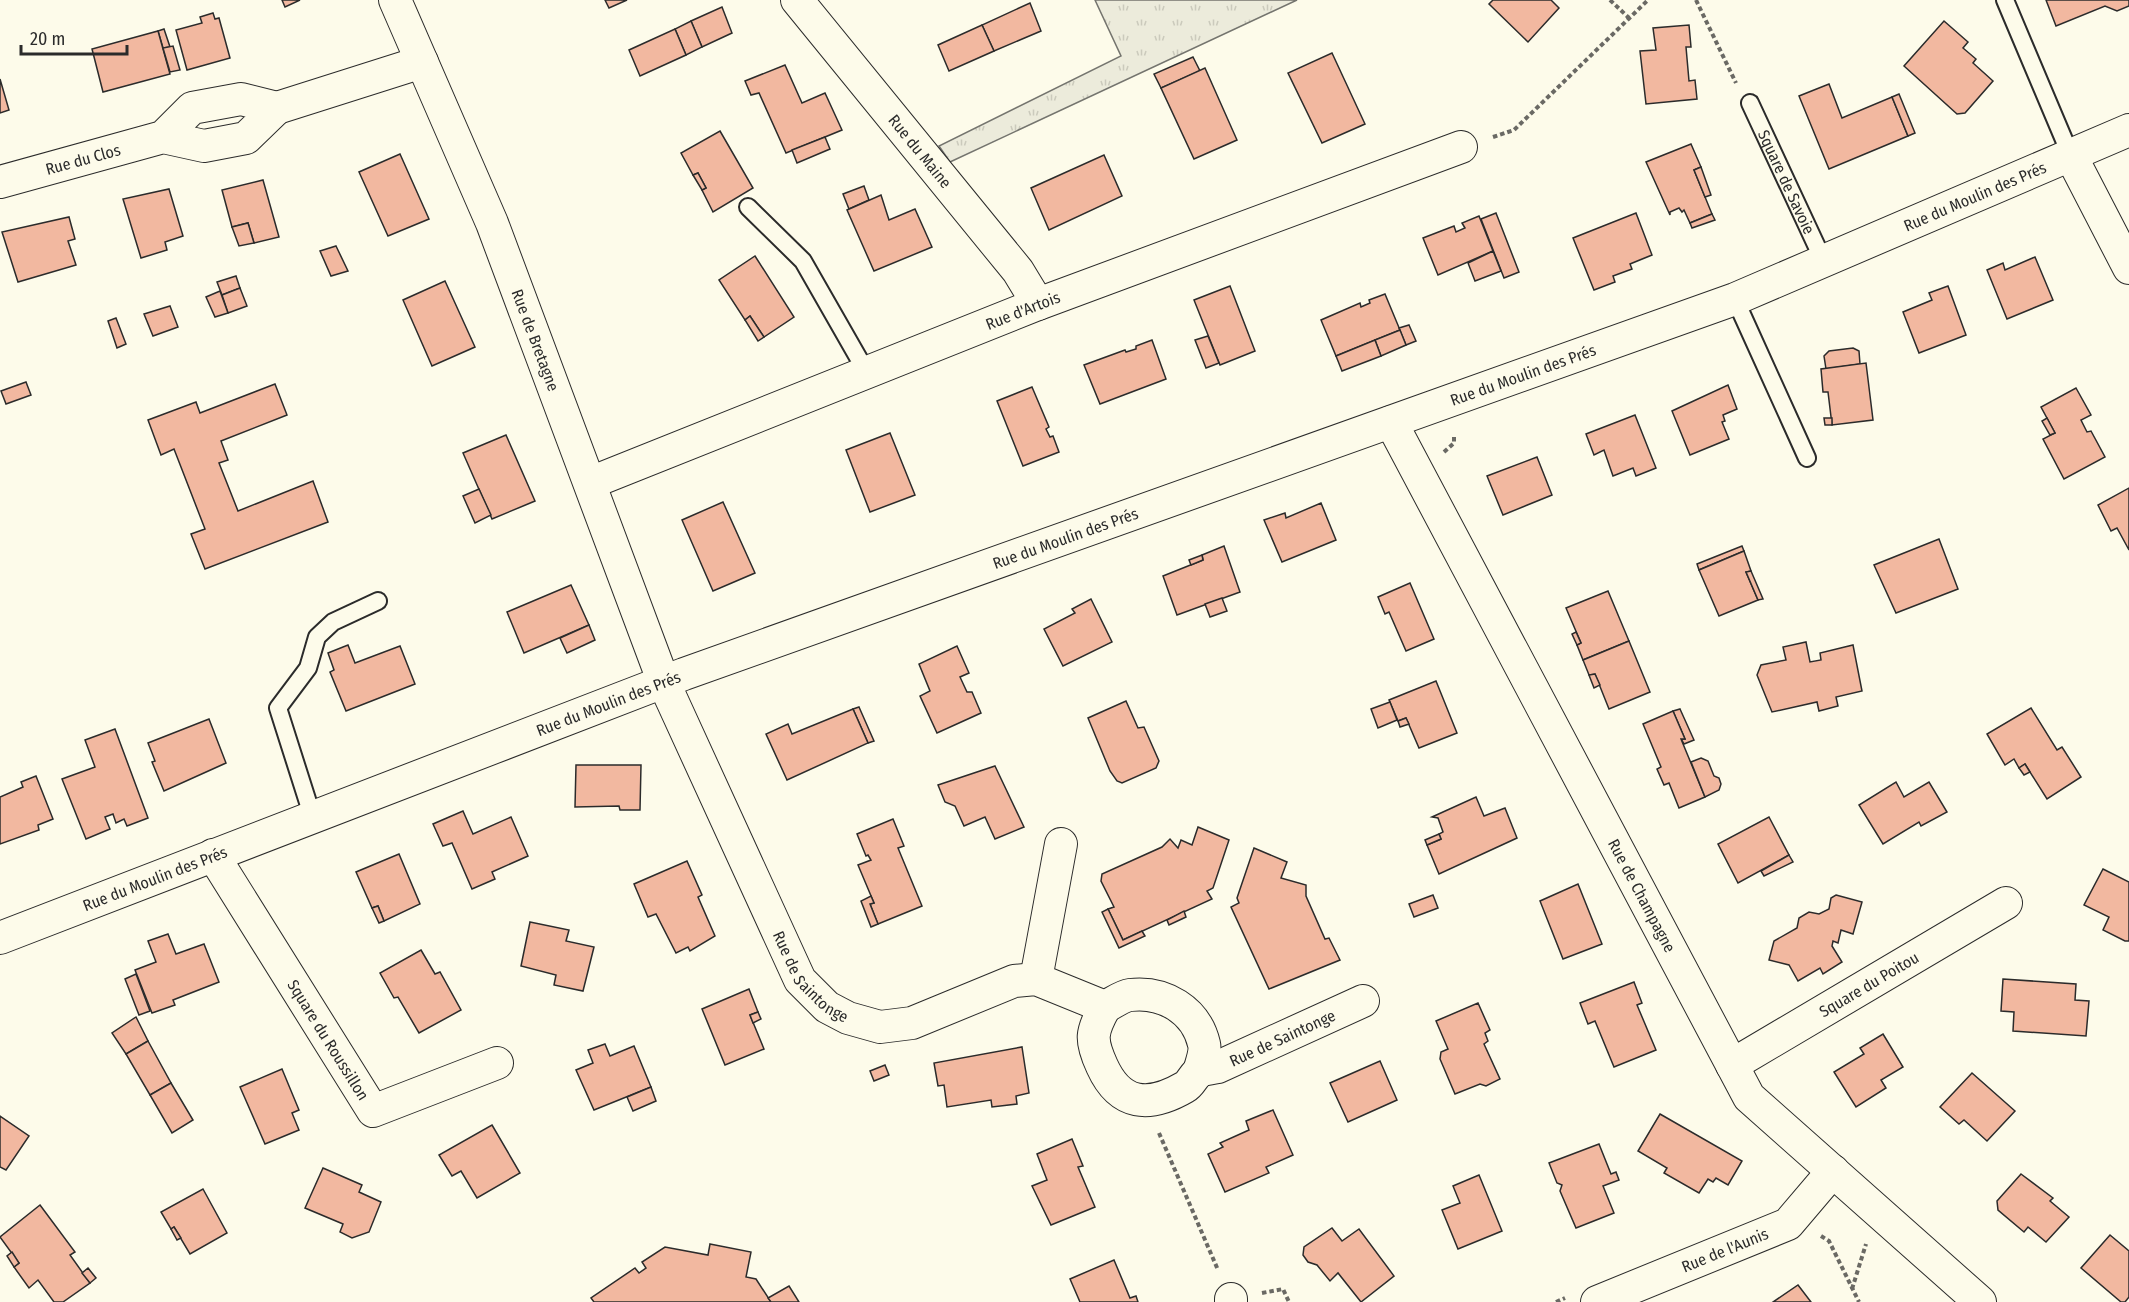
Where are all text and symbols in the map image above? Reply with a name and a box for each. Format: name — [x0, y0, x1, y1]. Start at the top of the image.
scale bar — [21, 18, 128, 56]
text: 20 m — [30, 28, 65, 50]
street label: Rue du Maine — [885, 111, 956, 192]
street label: Square de Savoie — [1754, 127, 1819, 237]
street label: Rue du Clos — [43, 140, 123, 179]
street label: Rue du Moulin des Prés — [1901, 157, 2049, 235]
street label: Rue de Bretagne — [508, 286, 563, 394]
street label: Rue d'Artois — [983, 287, 1063, 333]
street label: Rue du Moulin des Prés — [1448, 340, 1599, 409]
street label: Rue du Moulin des Prés — [990, 503, 1141, 573]
street label: Rue du Moulin des Prés — [533, 667, 683, 740]
street label: Rue de Champagne — [1604, 836, 1680, 956]
street label: Rue du Moulin des Prés — [80, 842, 230, 915]
street label: Rue de Saintonge — [769, 928, 852, 1026]
street label: Square du Poitou — [1816, 947, 1922, 1021]
street label: Square du Roussillon — [284, 976, 373, 1104]
street label: Rue de Saintonge — [1226, 1005, 1338, 1070]
street label: Rue de l'Aunis — [1679, 1224, 1771, 1276]

